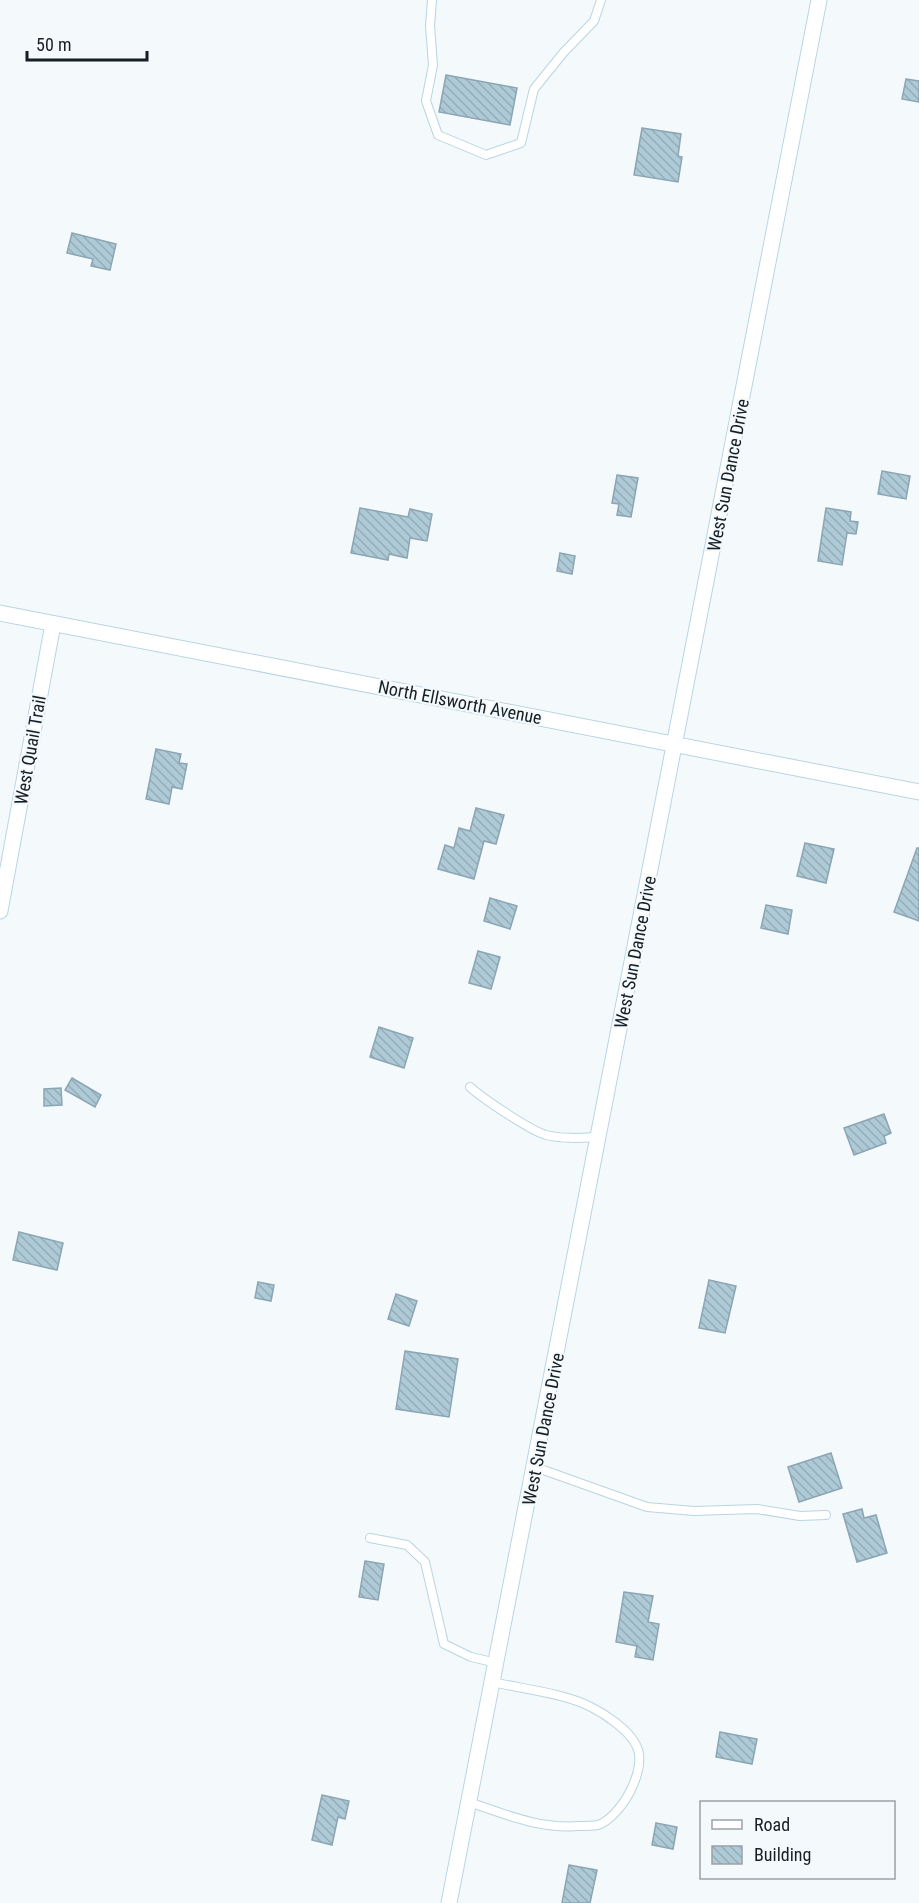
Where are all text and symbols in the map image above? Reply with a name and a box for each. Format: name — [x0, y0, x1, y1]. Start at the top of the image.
scale bar — [27, 24, 147, 62]
text: 50 m — [36, 34, 71, 55]
street label: West Sun Dance Drive — [703, 397, 753, 553]
street label: North Ellsworth Avenue — [376, 676, 544, 728]
street label: West Quail Trail — [10, 694, 50, 806]
street label: West Sun Dance Drive — [610, 874, 660, 1030]
street label: West Sun Dance Drive — [518, 1351, 568, 1507]
legend — [700, 1801, 895, 1879]
text: Road — [754, 1814, 790, 1835]
text: Building — [754, 1844, 811, 1865]

